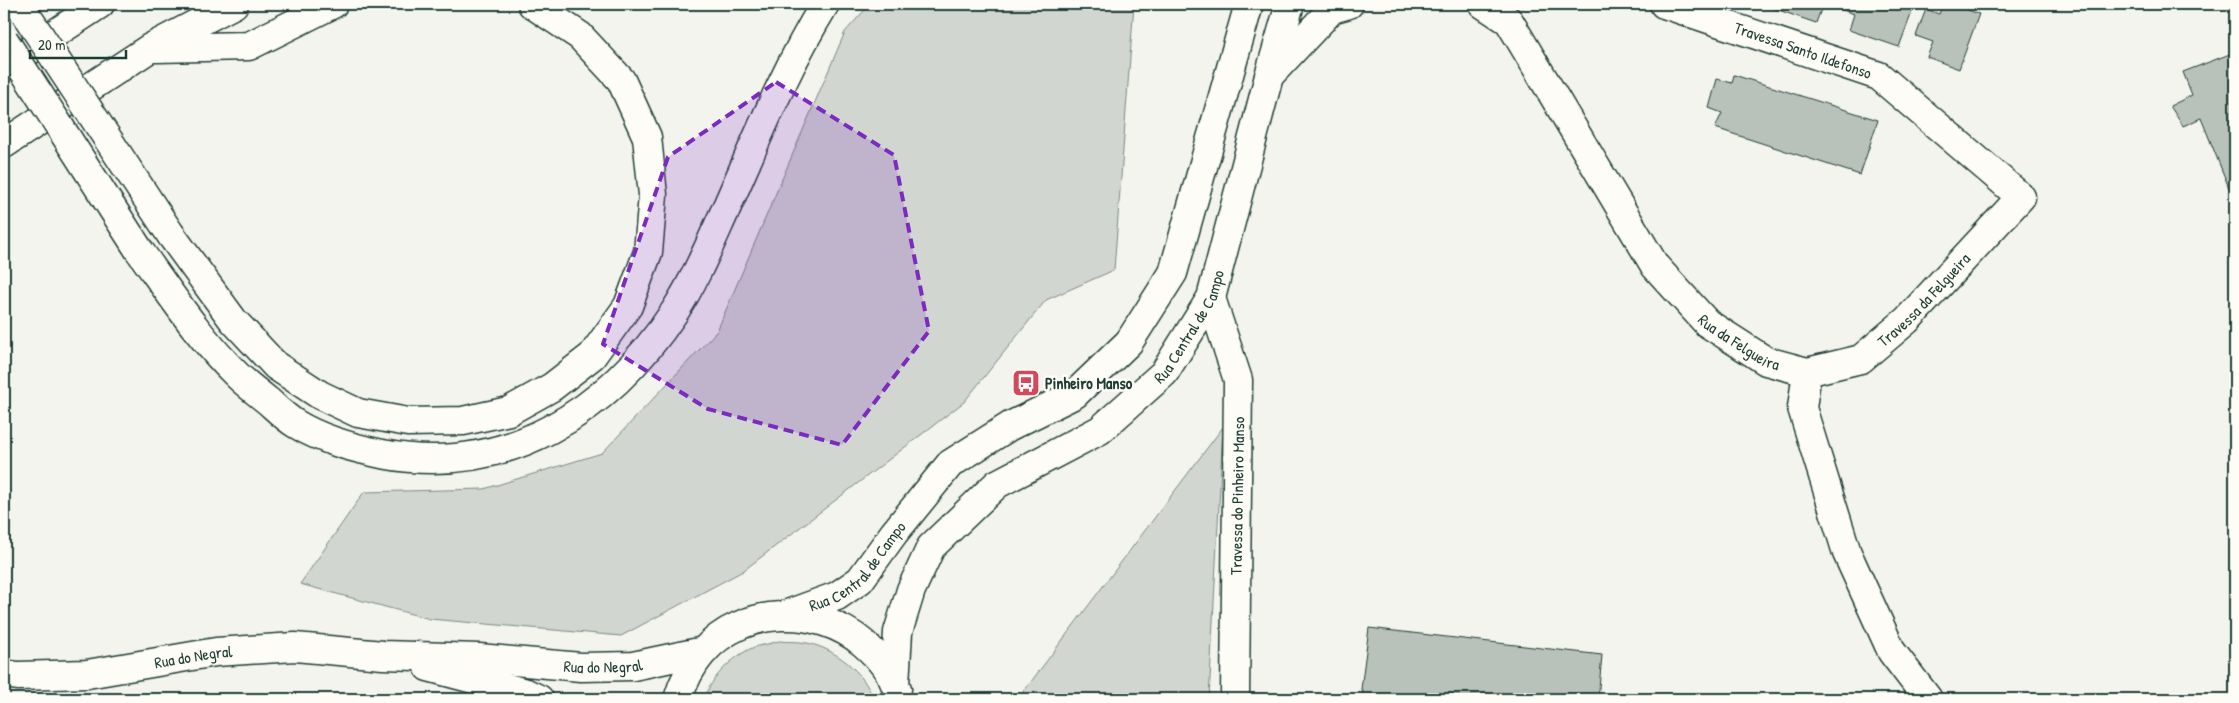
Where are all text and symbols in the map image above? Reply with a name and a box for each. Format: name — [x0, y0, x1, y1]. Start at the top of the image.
street label: Travessa Santo Ildefonso — [1731, 16, 1875, 84]
scale bar — [30, 28, 126, 60]
text: 20 m — [38, 34, 65, 55]
street label: Travessa da Felgueira — [1873, 248, 1975, 352]
street label: Rua Central de Campo — [1149, 267, 1229, 388]
street label: Rua da Felgueira — [1693, 309, 1782, 375]
bus stop icon: Pinheiro Manso — [1011, 368, 1041, 398]
place label: Pinheiro Manso — [1045, 372, 1133, 394]
street label: Travessa do Pinheiro Manso — [1225, 416, 1249, 575]
street label: Rua Central de Campo — [806, 516, 911, 616]
street label: Rua do Negral — [153, 640, 234, 673]
street label: Rua do Negral — [563, 653, 645, 678]

